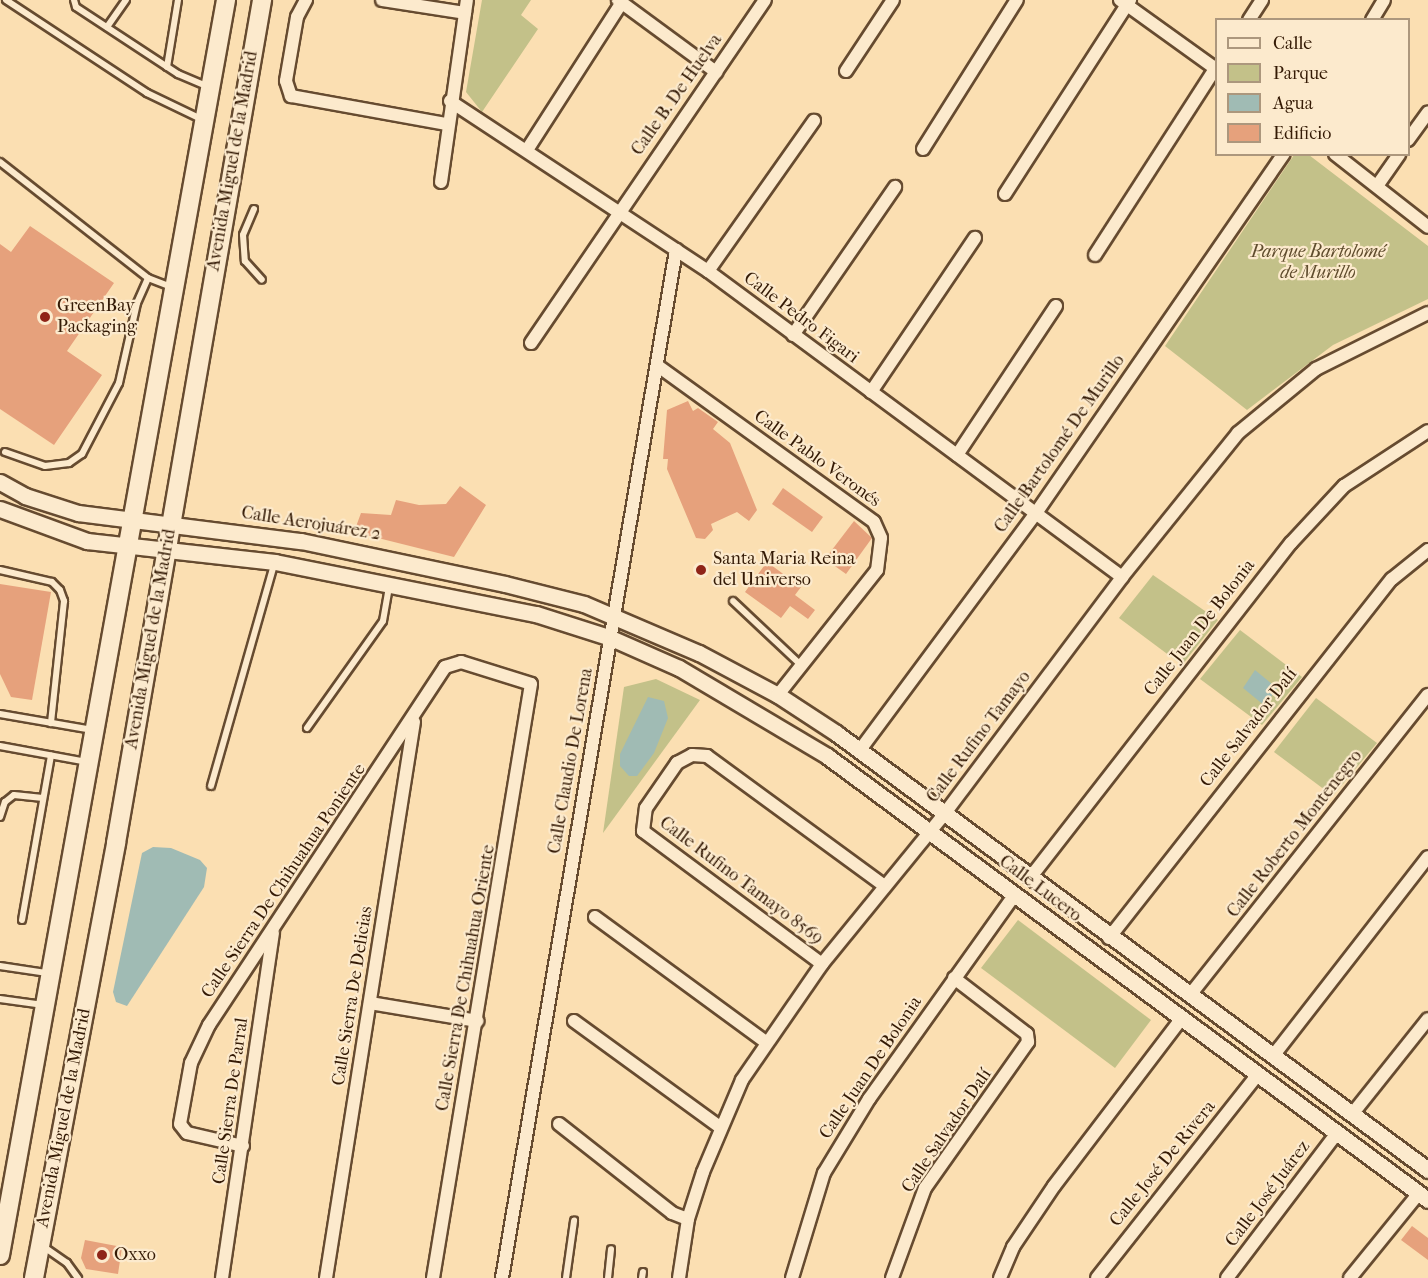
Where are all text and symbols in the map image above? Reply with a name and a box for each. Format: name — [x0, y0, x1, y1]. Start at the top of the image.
legend — [1215, 18, 1410, 156]
street label: Calle B. De Huelva — [627, 30, 727, 160]
text: Calle — [1273, 33, 1312, 54]
street label: Avenida Miguel de la Madrid — [203, 49, 263, 273]
text: Parque — [1273, 63, 1328, 84]
text: Agua — [1273, 93, 1313, 114]
text: Edificio — [1273, 123, 1331, 144]
park label: Parque Bartolomé de Murillo — [1251, 242, 1385, 284]
street label: Calle Pedro Figari — [739, 268, 863, 368]
place label: GreenBay Packaging — [57, 296, 137, 338]
marker: GreenBay Packaging — [38, 310, 52, 324]
street label: Calle Bartolomé De Murillo — [990, 351, 1130, 537]
street label: Calle Pablo Veronés — [749, 406, 885, 512]
street label: Calle Aerojuárez 2 — [240, 502, 382, 546]
street label: Avenida Miguel de la Madrid — [121, 527, 181, 751]
place label: Santa Maria Reina del Universo — [713, 549, 855, 592]
street label: Calle Juan De Bolonia — [1140, 555, 1260, 701]
marker: Santa Maria Reina del Universo — [694, 563, 708, 577]
street label: Calle Salvador Dalí — [1196, 664, 1302, 792]
street label: Calle Claudio De Lorena — [544, 666, 598, 856]
street label: Calle Rufino Tamayo — [922, 667, 1036, 807]
street label: Calle Roberto Montenegro — [1223, 746, 1367, 922]
street label: Calle Sierra De Chihuahua Poniente — [197, 760, 371, 1002]
street label: Calle Rufino Tamayo 8569 — [655, 812, 827, 950]
street label: Calle Sierra De Chihuahua Oriente — [432, 843, 500, 1113]
street label: Calle Lucero — [995, 851, 1085, 927]
street label: Calle Sierra De Delicias — [328, 905, 378, 1087]
street label: Calle Juan De Bolonia — [815, 993, 927, 1143]
street label: Avenida Miguel de la Madrid — [32, 1007, 96, 1229]
street label: Calle Sierra De Parral — [209, 1016, 253, 1186]
street label: Calle Salvador Dalí — [897, 1065, 997, 1197]
street label: Calle José De Rivera — [1105, 1097, 1221, 1231]
street label: Calle José Juárez — [1221, 1137, 1315, 1251]
place label: Oxxo — [114, 1244, 156, 1266]
marker: Oxxo — [95, 1248, 109, 1262]

